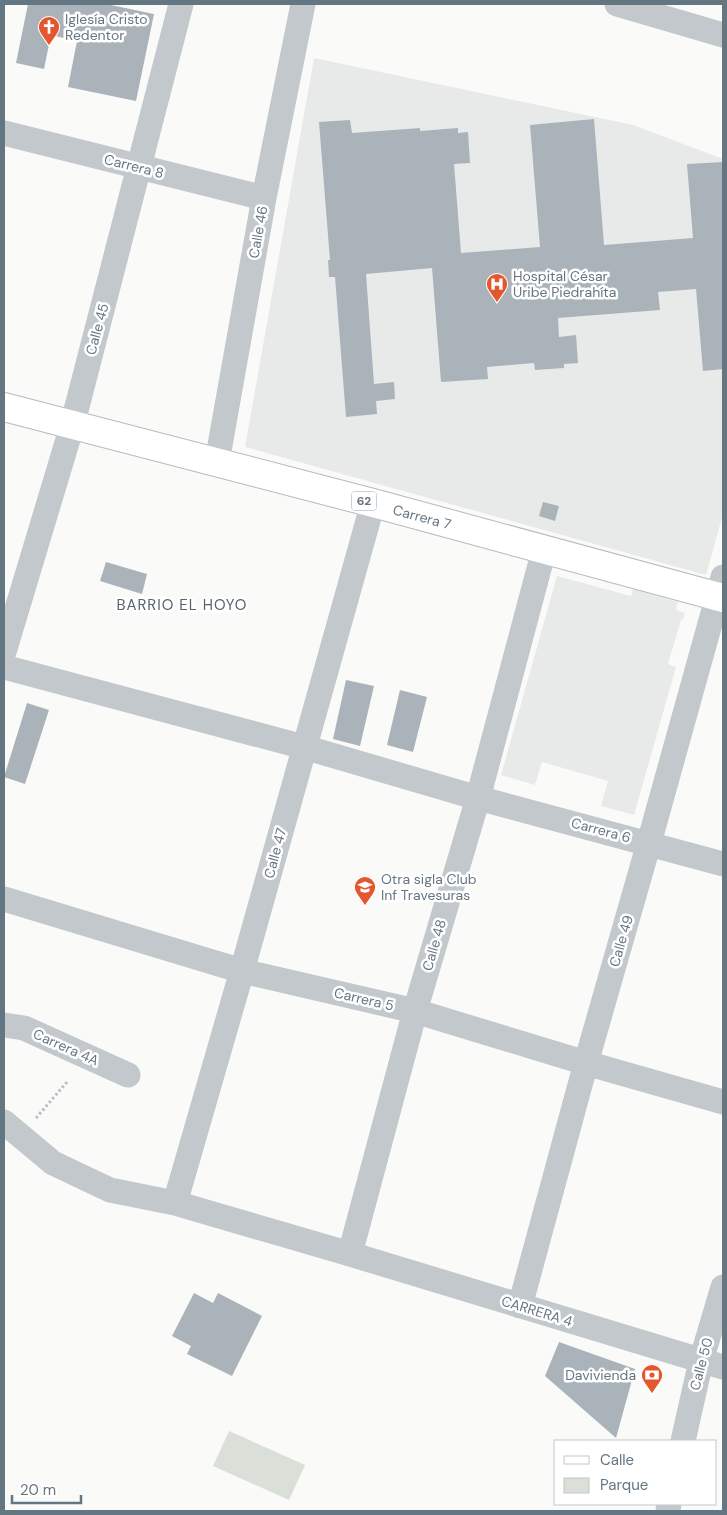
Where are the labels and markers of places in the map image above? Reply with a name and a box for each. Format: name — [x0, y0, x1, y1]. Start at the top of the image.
place label: Iglesía Cristo Redentor — [65, 10, 148, 44]
church icon: Iglesía Cristo Redentor — [37, 15, 61, 46]
place label: Hospital César Uribe Piedrahíta — [513, 267, 616, 301]
hospital icon: Hospital César Uribe Piedrahíta — [485, 272, 509, 303]
place label: Otra sigla Club Inf Travesuras — [381, 870, 477, 904]
school or university icon: Otra sigla Club Inf Travesuras — [353, 875, 377, 906]
bank icon: Davivienda — [640, 1363, 664, 1394]
place label: Davivienda — [565, 1366, 636, 1384]

